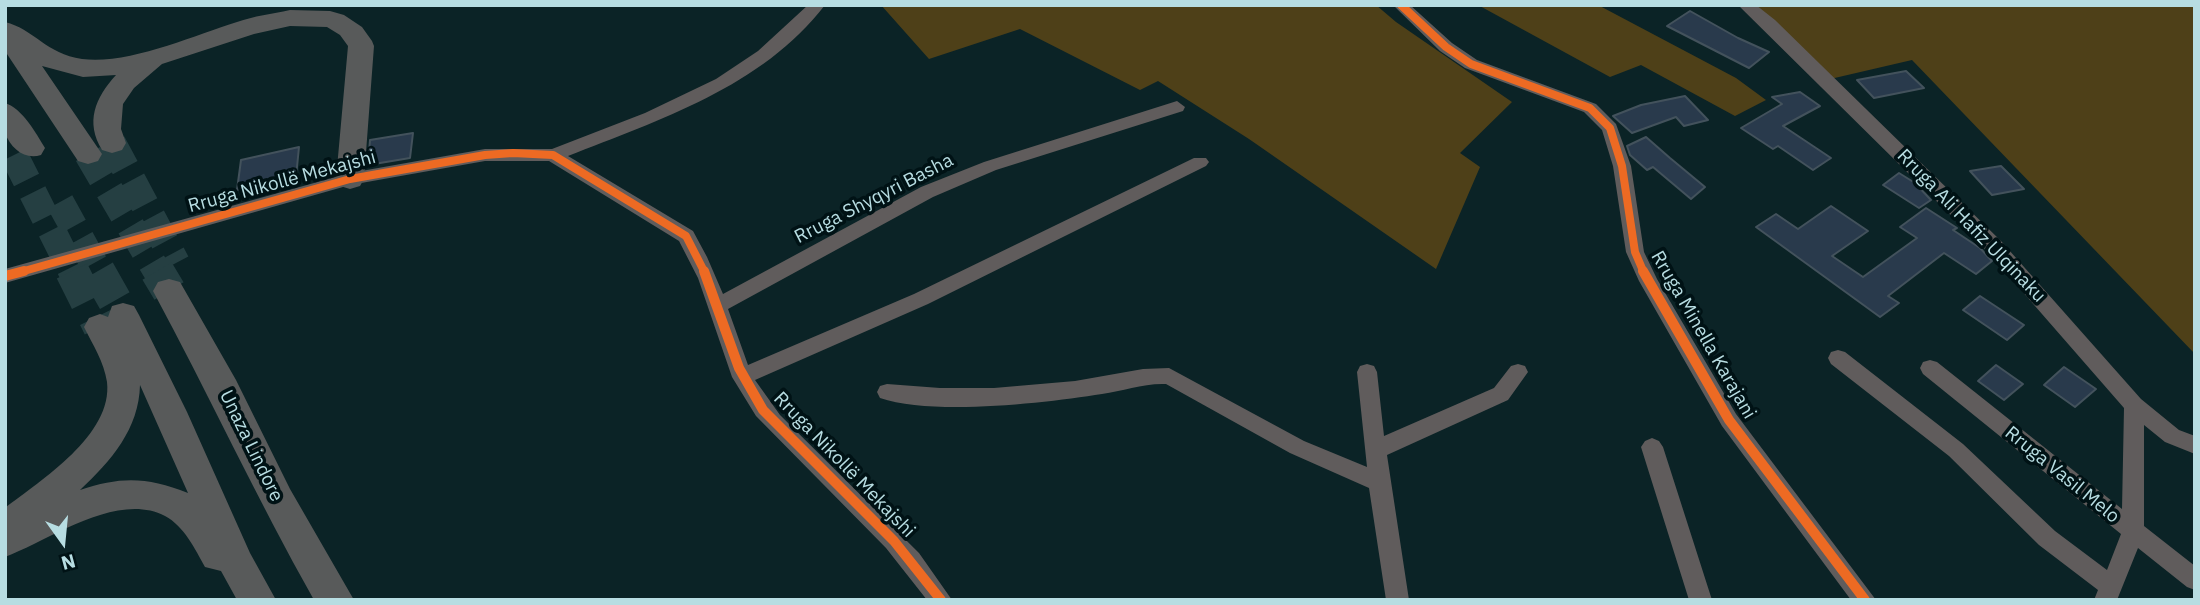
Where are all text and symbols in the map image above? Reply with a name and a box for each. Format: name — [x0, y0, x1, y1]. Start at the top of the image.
street label: Rruga Ali Hafiz Ulqinaku — [1892, 145, 2050, 307]
street label: Rruga Nikollë Mekajshi — [186, 146, 378, 218]
street label: Rruga Shyqyri Basha — [791, 149, 957, 249]
street label: Rruga Minella Karajani — [1646, 247, 1760, 423]
street label: Unaza Lindore — [214, 386, 288, 506]
street label: Rruga Nikollë Mekajshi — [769, 387, 919, 543]
street label: Rruga Vasil Melo — [2000, 422, 2124, 528]
north arrow — [28, 507, 98, 577]
text: N — [59, 549, 78, 576]

